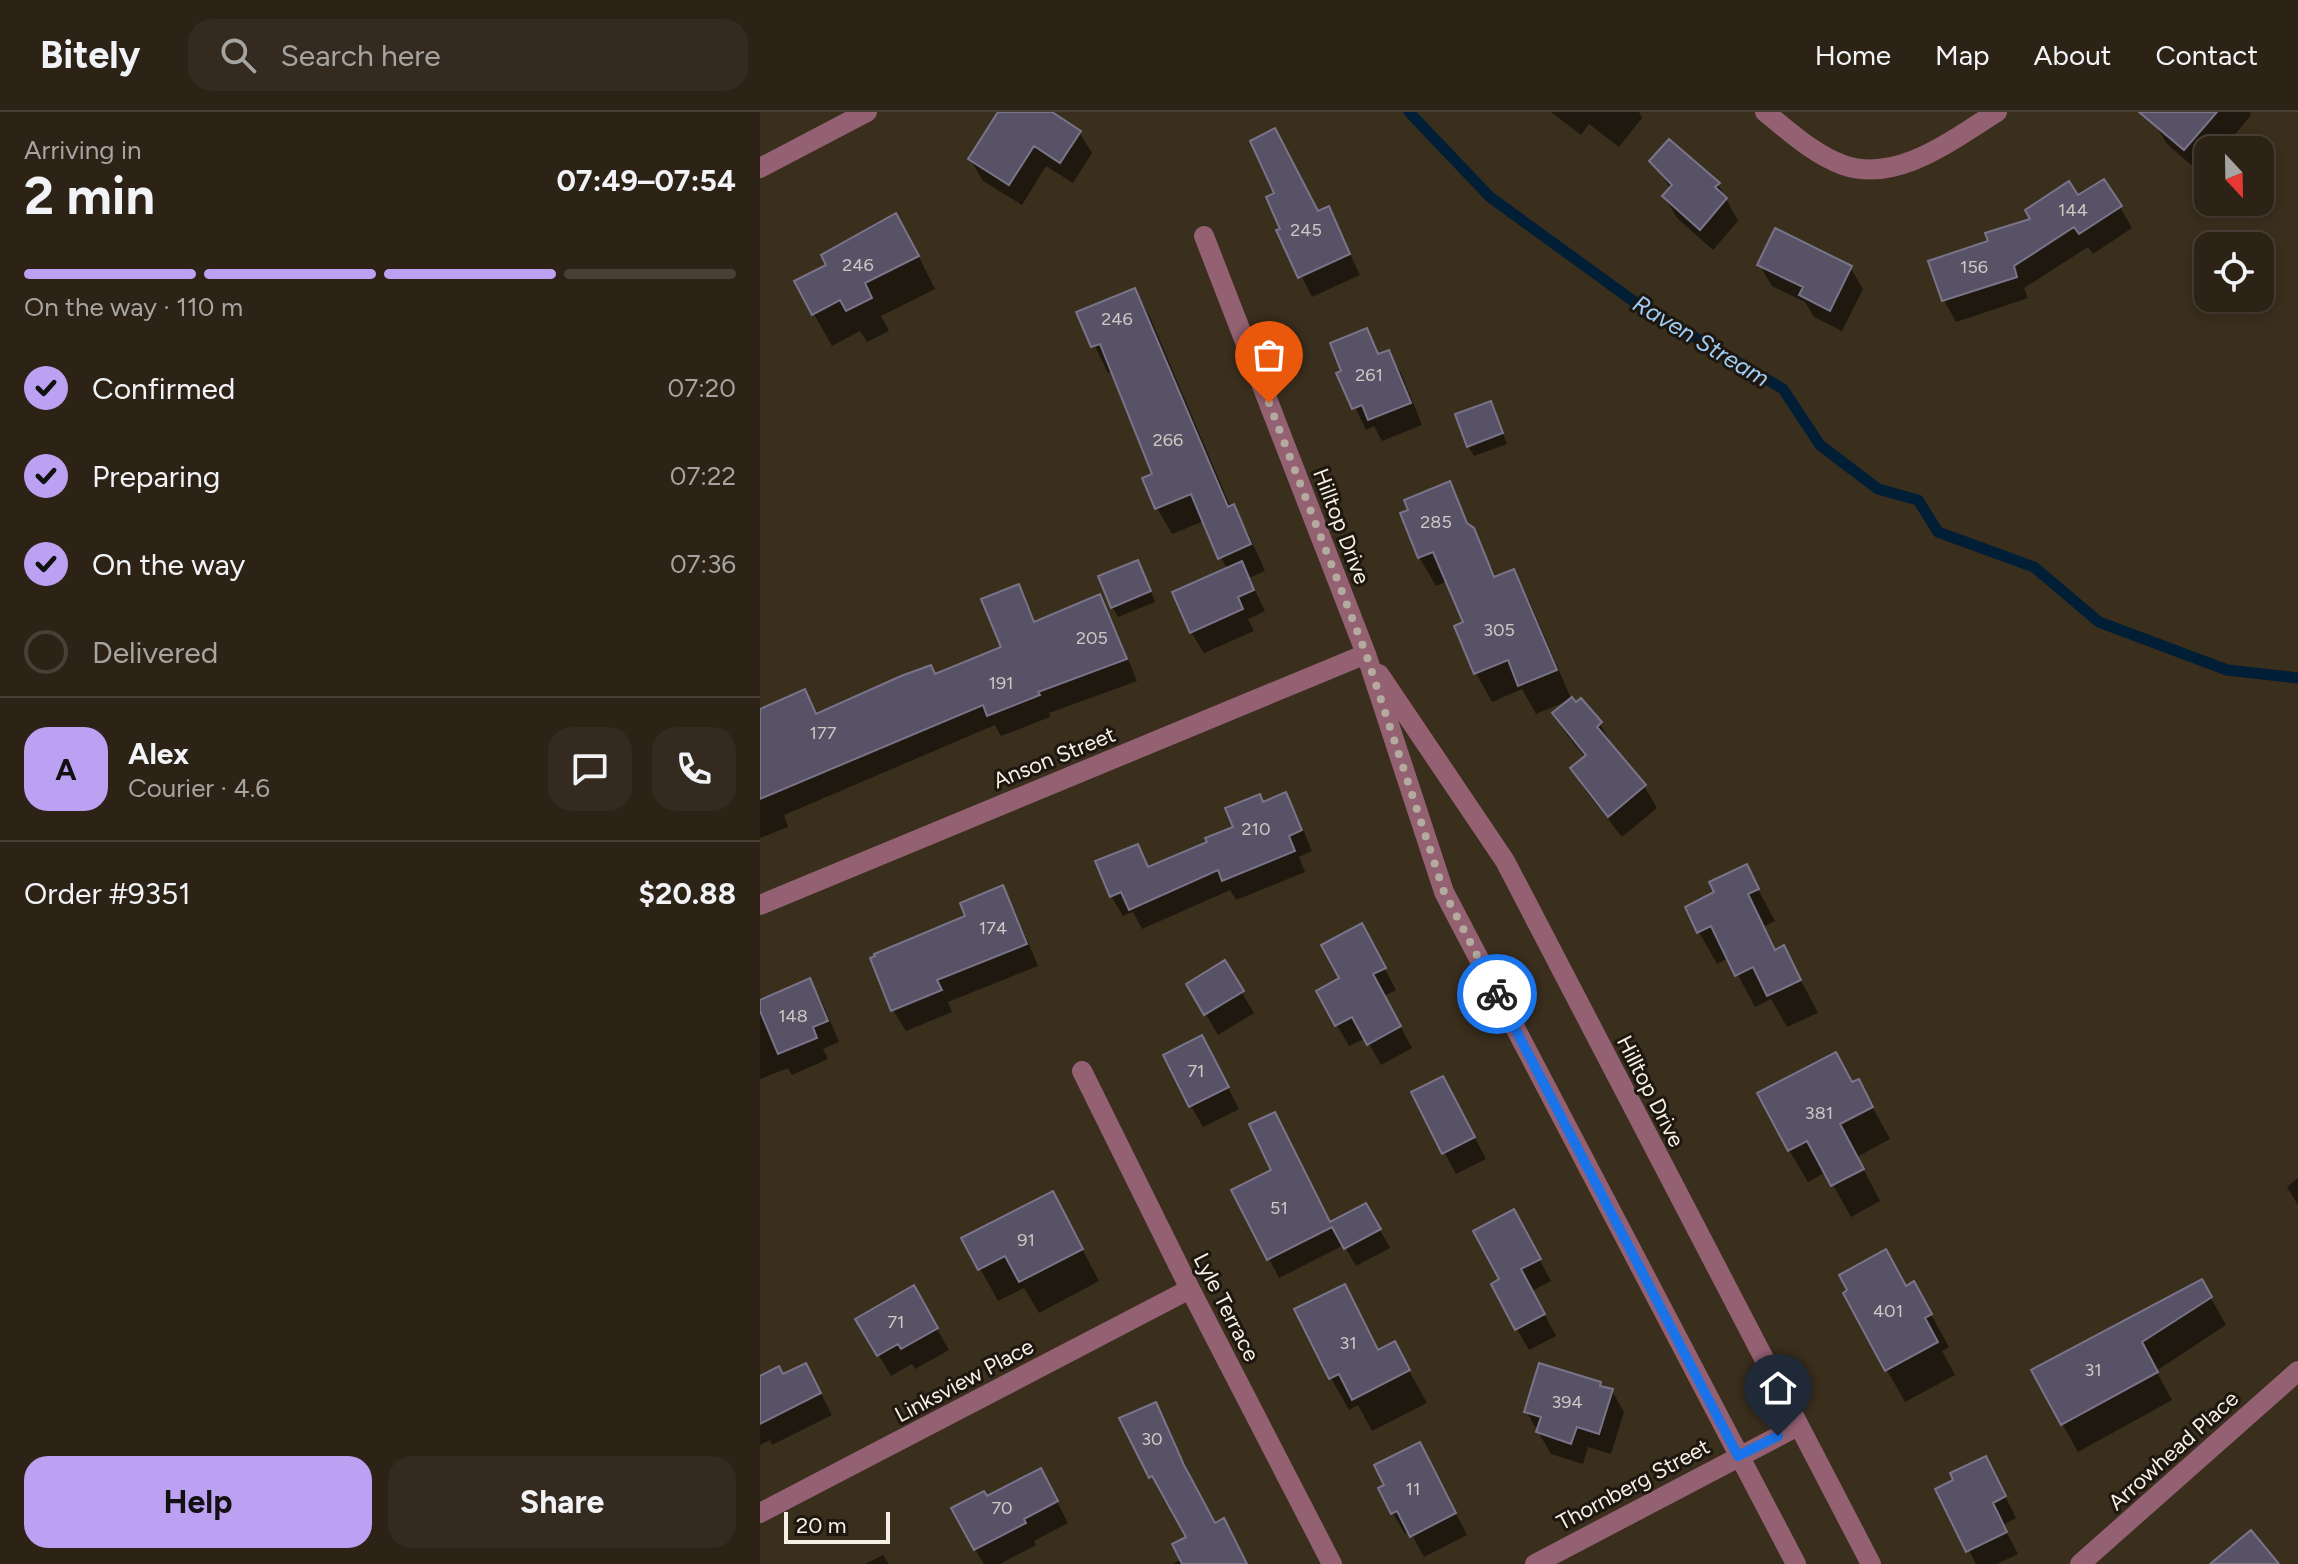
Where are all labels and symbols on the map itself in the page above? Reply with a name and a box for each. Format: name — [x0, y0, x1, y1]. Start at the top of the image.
north arrow — [2194, 136, 2274, 216]
house number: 144 — [2058, 199, 2088, 221]
house number: 245 — [1290, 219, 1322, 241]
house number: 246 — [842, 254, 874, 276]
house number: 156 — [1960, 256, 1988, 278]
water label: Raven Stream — [1628, 289, 1775, 393]
house number: 246 — [1101, 308, 1133, 330]
pin — [1235, 321, 1303, 403]
house number: 261 — [1355, 364, 1383, 386]
house number: 266 — [1153, 429, 1183, 451]
street label: Hilltop Drive — [1307, 465, 1376, 588]
house number: 285 — [1420, 511, 1452, 533]
house number: 305 — [1483, 619, 1515, 641]
house number: 205 — [1076, 627, 1108, 649]
house number: 191 — [988, 672, 1014, 694]
street label: Anson Street — [989, 721, 1119, 794]
house number: 177 — [810, 722, 837, 744]
house number: 210 — [1241, 818, 1271, 840]
house number: 174 — [979, 917, 1007, 939]
courier — [1457, 954, 1537, 1034]
house number: 148 — [778, 1005, 808, 1027]
street label: Hilltop Drive — [1611, 1031, 1690, 1152]
house number: 71 — [1187, 1060, 1205, 1082]
house number: 381 — [1805, 1102, 1833, 1124]
house number: 51 — [1270, 1197, 1288, 1219]
house number: 91 — [1017, 1229, 1035, 1251]
street label: Lyle Terrace — [1188, 1249, 1265, 1366]
house number: 401 — [1873, 1300, 1903, 1322]
house number: 71 — [887, 1311, 905, 1333]
house number: 31 — [1339, 1332, 1357, 1354]
street label: Linksview Place — [890, 1333, 1038, 1428]
pin — [1744, 1354, 1812, 1436]
house number: 31 — [2084, 1359, 2102, 1381]
street label: Arrowhead Place — [2103, 1385, 2244, 1516]
house number: 394 — [1551, 1391, 1583, 1413]
house number: 30 — [1141, 1428, 1163, 1450]
street label: Thornberg Street — [1552, 1433, 1714, 1536]
house number: 11 — [1406, 1478, 1420, 1500]
house number: 70 — [991, 1497, 1013, 1519]
scale bar — [784, 1508, 890, 1544]

